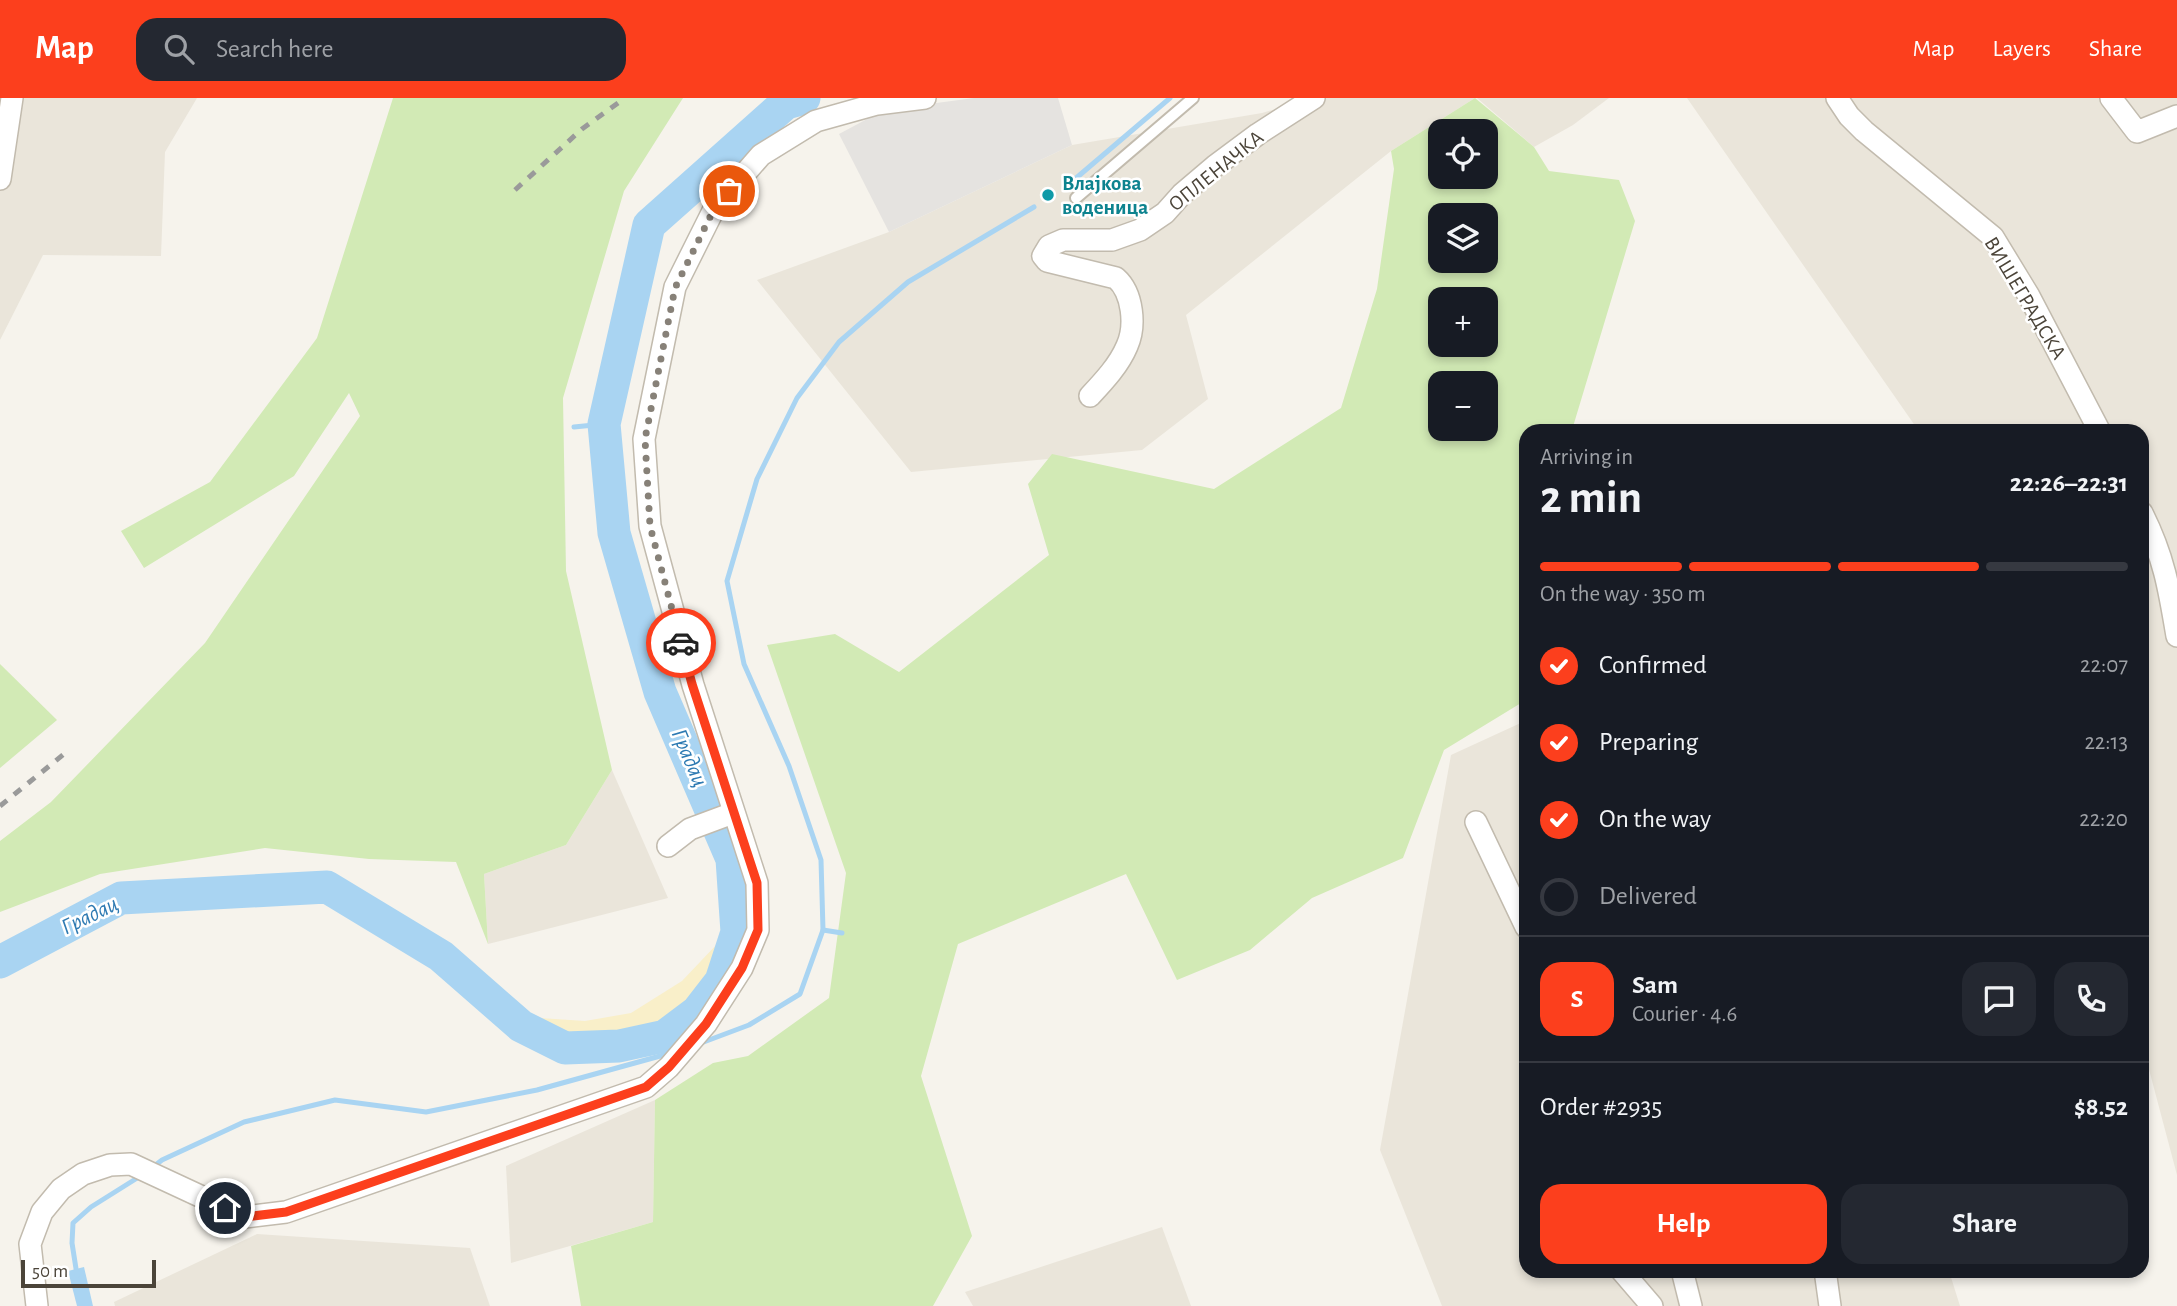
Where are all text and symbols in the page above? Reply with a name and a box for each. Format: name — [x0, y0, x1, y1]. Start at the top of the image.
search box — [136, 18, 626, 81]
icon: search — [160, 30, 198, 68]
text: Map — [35, 32, 94, 65]
text: Search here — [216, 36, 334, 62]
text: Map — [1912, 37, 1954, 61]
text: Layers — [1992, 37, 2051, 61]
text: Share — [2089, 37, 2142, 61]
map controls — [1428, 119, 1498, 441]
button: locate — [1428, 119, 1498, 189]
street label: ОПЛЕНАЧКА — [1165, 127, 1267, 215]
pin — [699, 161, 759, 221]
icon: bag — [710, 172, 748, 210]
place label: Влајкова воденица — [1062, 173, 1148, 218]
marker: Влајкова воденица — [1040, 187, 1056, 203]
button: layers — [1428, 203, 1498, 273]
street label: ВИШЕГРАДСКА — [1980, 233, 2070, 363]
button: + — [1428, 287, 1498, 357]
button: − — [1428, 371, 1498, 441]
text: Arriving in — [1540, 446, 1633, 469]
text: 22:26–22:31 — [2010, 470, 2128, 496]
text: 2 min — [1540, 475, 1642, 521]
text: On the way · 350 m — [1540, 583, 1706, 606]
courier — [646, 608, 716, 678]
icon: car — [662, 624, 700, 662]
icon: check — [1540, 647, 1578, 685]
text: Confirmed — [1599, 652, 1707, 678]
text: 22:07 — [2080, 654, 2128, 677]
icon: check — [1540, 724, 1578, 762]
water label: Градац — [667, 726, 711, 790]
text: Preparing — [1599, 729, 1698, 755]
text: 22:13 — [2084, 731, 2128, 754]
icon: check — [1540, 801, 1578, 839]
text: On the way — [1599, 806, 1711, 832]
text: 22:20 — [2079, 808, 2128, 831]
text: Delivered — [1599, 883, 1697, 909]
water label: Градац — [58, 892, 122, 940]
button: chat — [1962, 962, 2036, 1036]
button: phone — [2054, 962, 2128, 1036]
text: Sam — [1632, 972, 1678, 998]
text: S — [1571, 986, 1583, 1012]
text: Courier · 4.6 — [1632, 1003, 1737, 1026]
text: Order #2935 — [1540, 1094, 1662, 1120]
text: $8.52 — [2074, 1094, 2128, 1120]
pin — [195, 1178, 255, 1238]
button: Help — [1540, 1184, 1827, 1264]
button: Share — [1841, 1184, 2128, 1264]
icon: home — [206, 1189, 244, 1227]
scale bar — [21, 1257, 156, 1289]
text: 50 m — [32, 1262, 68, 1281]

